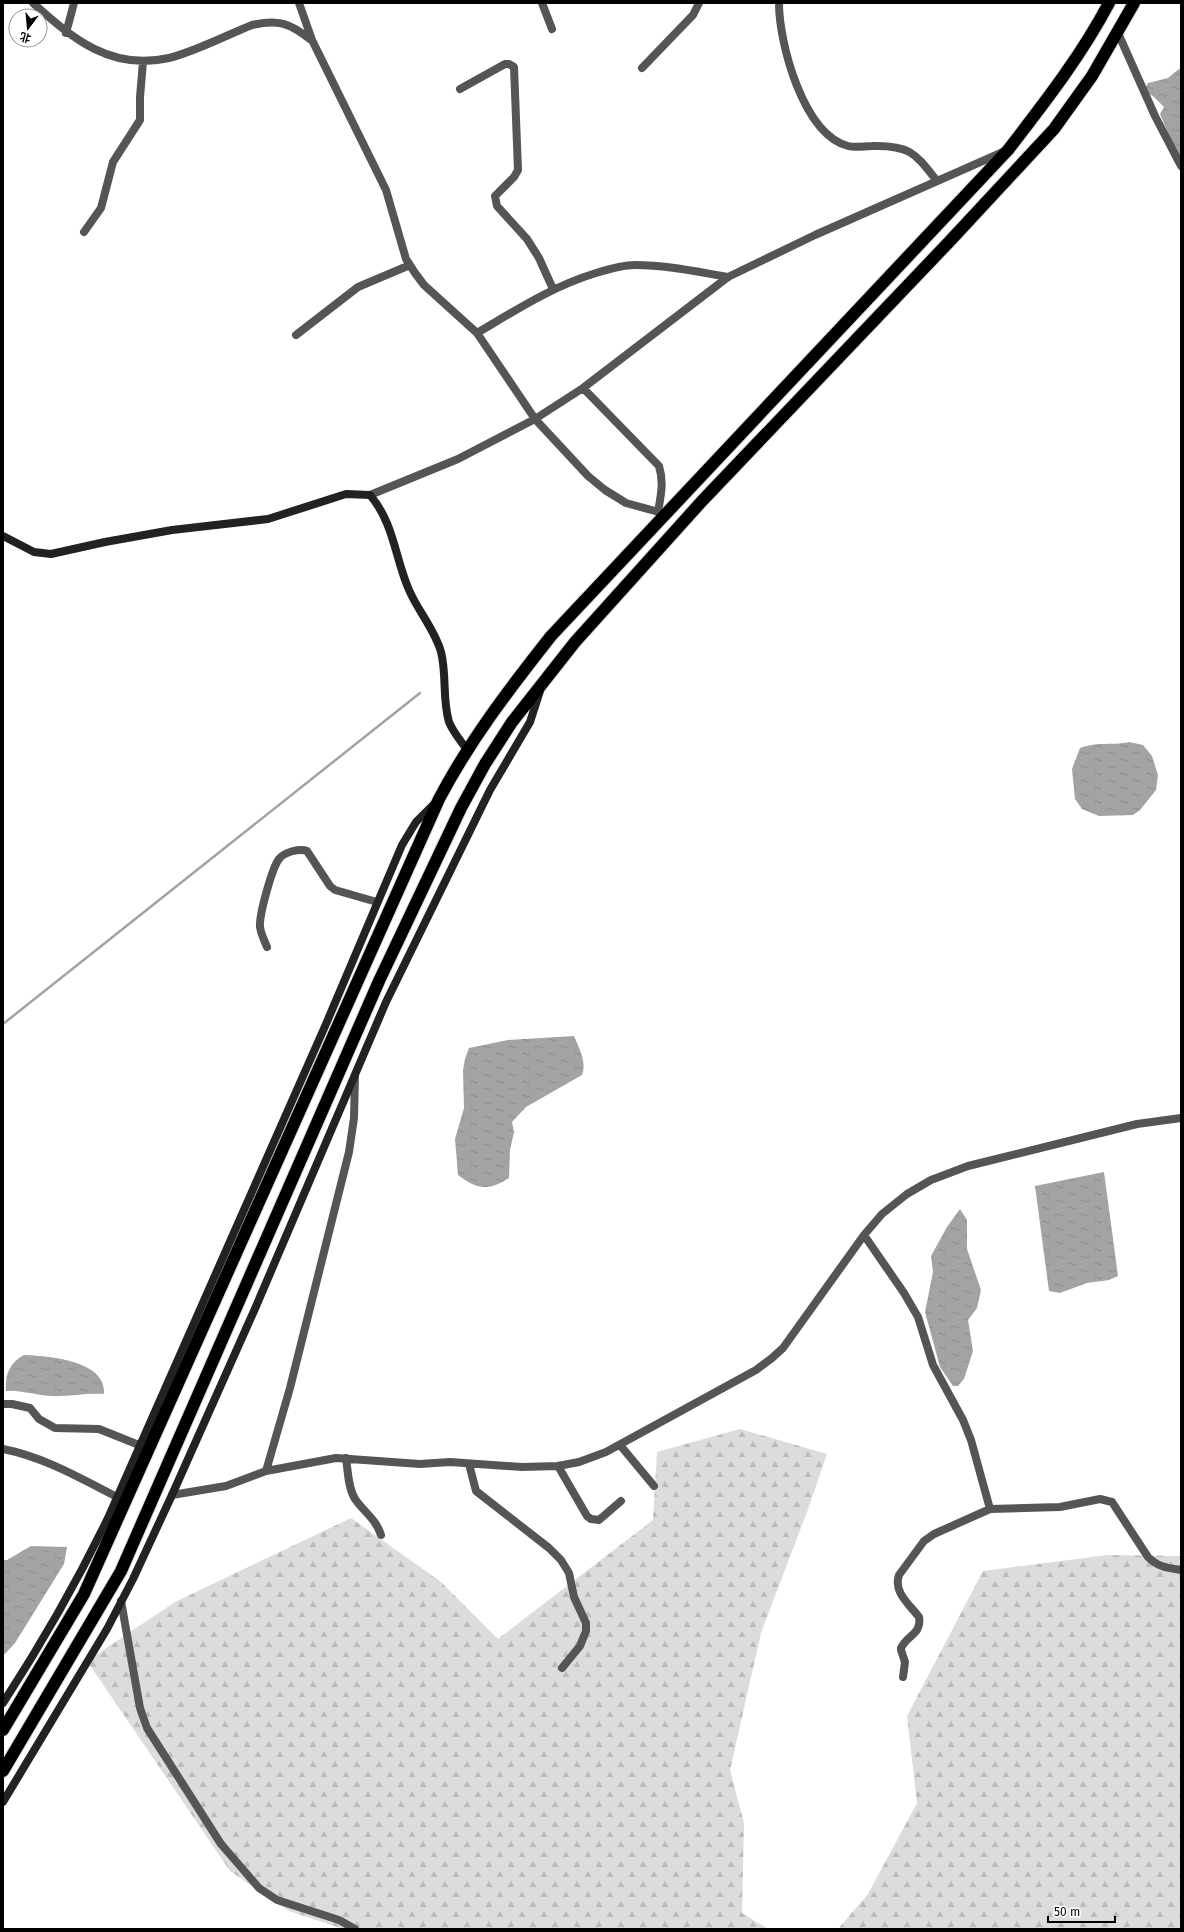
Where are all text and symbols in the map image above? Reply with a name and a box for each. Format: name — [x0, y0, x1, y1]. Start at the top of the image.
north arrow — [8, 8, 48, 48]
text: 北 — [18, 29, 32, 45]
scale bar — [1048, 1898, 1115, 1924]
text: 50 m — [1054, 1905, 1080, 1919]

